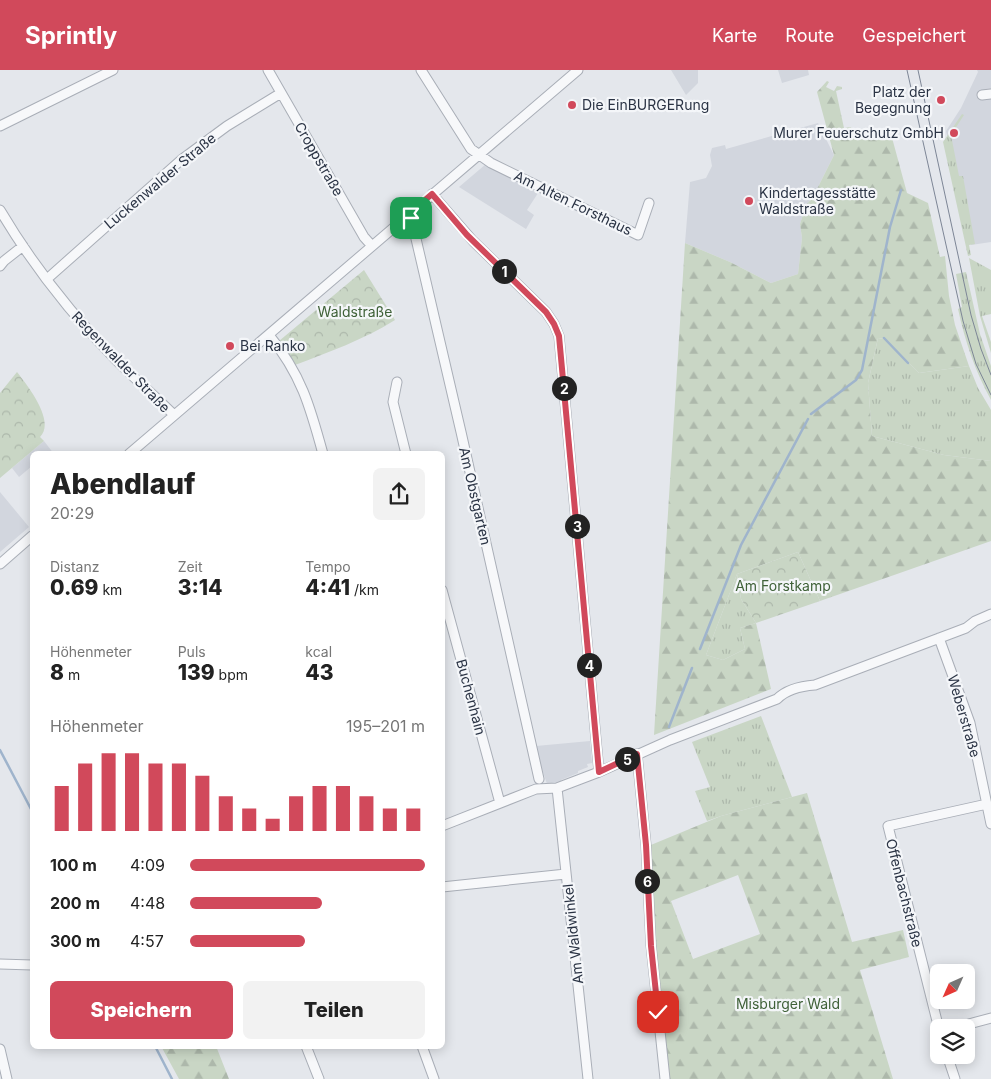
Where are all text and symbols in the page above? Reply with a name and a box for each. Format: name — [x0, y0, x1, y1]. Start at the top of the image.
text: Sprintly — [25, 21, 117, 50]
text: Karte — [712, 25, 757, 46]
text: Route — [785, 25, 834, 46]
text: Gespeichert — [862, 25, 966, 46]
place label: Platz der Begegnung — [855, 83, 931, 116]
marker: Platz der Begegnung — [935, 94, 947, 106]
place label: Die EinBURGERung — [582, 96, 709, 113]
marker: Die EinBURGERung — [566, 99, 578, 111]
street label: Croppstraße — [291, 119, 347, 199]
place label: Murer Feuerschutz GmbH — [773, 124, 944, 141]
marker: Murer Feuerschutz GmbH — [948, 127, 960, 139]
street label: Luckenwalder Straße — [101, 129, 219, 232]
street label: Am Alten Forsthaus — [511, 167, 635, 238]
place label: Kindertagesstätte Waldstraße — [759, 184, 876, 217]
marker: Kindertagesstätte Waldstraße — [743, 195, 755, 207]
pin — [390, 197, 432, 239]
icon: arrive — [397, 204, 425, 232]
pin: 1 — [492, 258, 516, 284]
text: 1 — [501, 263, 508, 280]
park label: Waldstraße — [318, 303, 392, 320]
street label: Regenwalder Straße — [69, 308, 174, 416]
place label: Bei Ranko — [240, 337, 306, 354]
marker: Bei Ranko — [224, 340, 236, 352]
pin: 2 — [552, 376, 576, 400]
text: 2 — [560, 380, 569, 397]
street label: Am Obstgarten — [456, 445, 495, 546]
text: Abendlauf — [50, 467, 196, 501]
button: share — [373, 468, 425, 520]
text: 20:29 — [50, 503, 94, 523]
pin: 3 — [564, 514, 590, 538]
text: 3 — [573, 518, 582, 535]
text: Distanz — [50, 558, 99, 575]
text: Zeit — [178, 558, 203, 575]
text: Tempo — [305, 558, 351, 575]
text: 0.69 — [50, 575, 98, 600]
text: 3:14 — [178, 575, 223, 600]
text: 4:41 — [305, 575, 350, 600]
park label: Am Forstkamp — [735, 577, 831, 594]
text: km — [98, 581, 122, 598]
text: /km — [350, 581, 379, 598]
text: Höhenmeter — [50, 643, 132, 660]
text: Puls — [178, 643, 206, 660]
text: kcal — [305, 643, 332, 660]
pin: 4 — [576, 652, 602, 678]
street label: Buchenhain — [453, 657, 490, 737]
text: 4 — [585, 657, 594, 674]
text: 8 — [50, 660, 64, 685]
text: 139 — [178, 660, 215, 685]
text: 43 — [305, 660, 334, 685]
text: m — [64, 666, 80, 683]
text: bpm — [215, 666, 248, 683]
street label: Weberstraße — [945, 673, 984, 759]
text: Höhenmeter — [50, 716, 144, 736]
text: 195–201 m — [346, 716, 425, 736]
pin: 5 — [614, 746, 640, 772]
text: 5 — [623, 751, 632, 768]
street label: Offenbachstraße — [883, 837, 926, 949]
text: 100 m — [50, 855, 97, 875]
text: 4:09 — [130, 855, 165, 875]
pin: 6 — [634, 868, 660, 894]
text: 6 — [643, 873, 652, 890]
street label: Am Waldwinkel — [559, 883, 586, 985]
text: 200 m — [50, 893, 100, 913]
text: 4:48 — [130, 893, 165, 913]
text: 300 m — [50, 931, 100, 951]
text: 4:57 — [130, 931, 164, 951]
north arrow — [930, 964, 975, 1009]
map controls — [930, 964, 975, 1064]
button: Speichern — [50, 981, 233, 1039]
button: Teilen — [243, 981, 425, 1039]
pin — [637, 991, 679, 1033]
park label: Misburger Wald — [736, 995, 840, 1012]
icon: check — [644, 998, 672, 1026]
button: layers — [930, 1019, 975, 1064]

